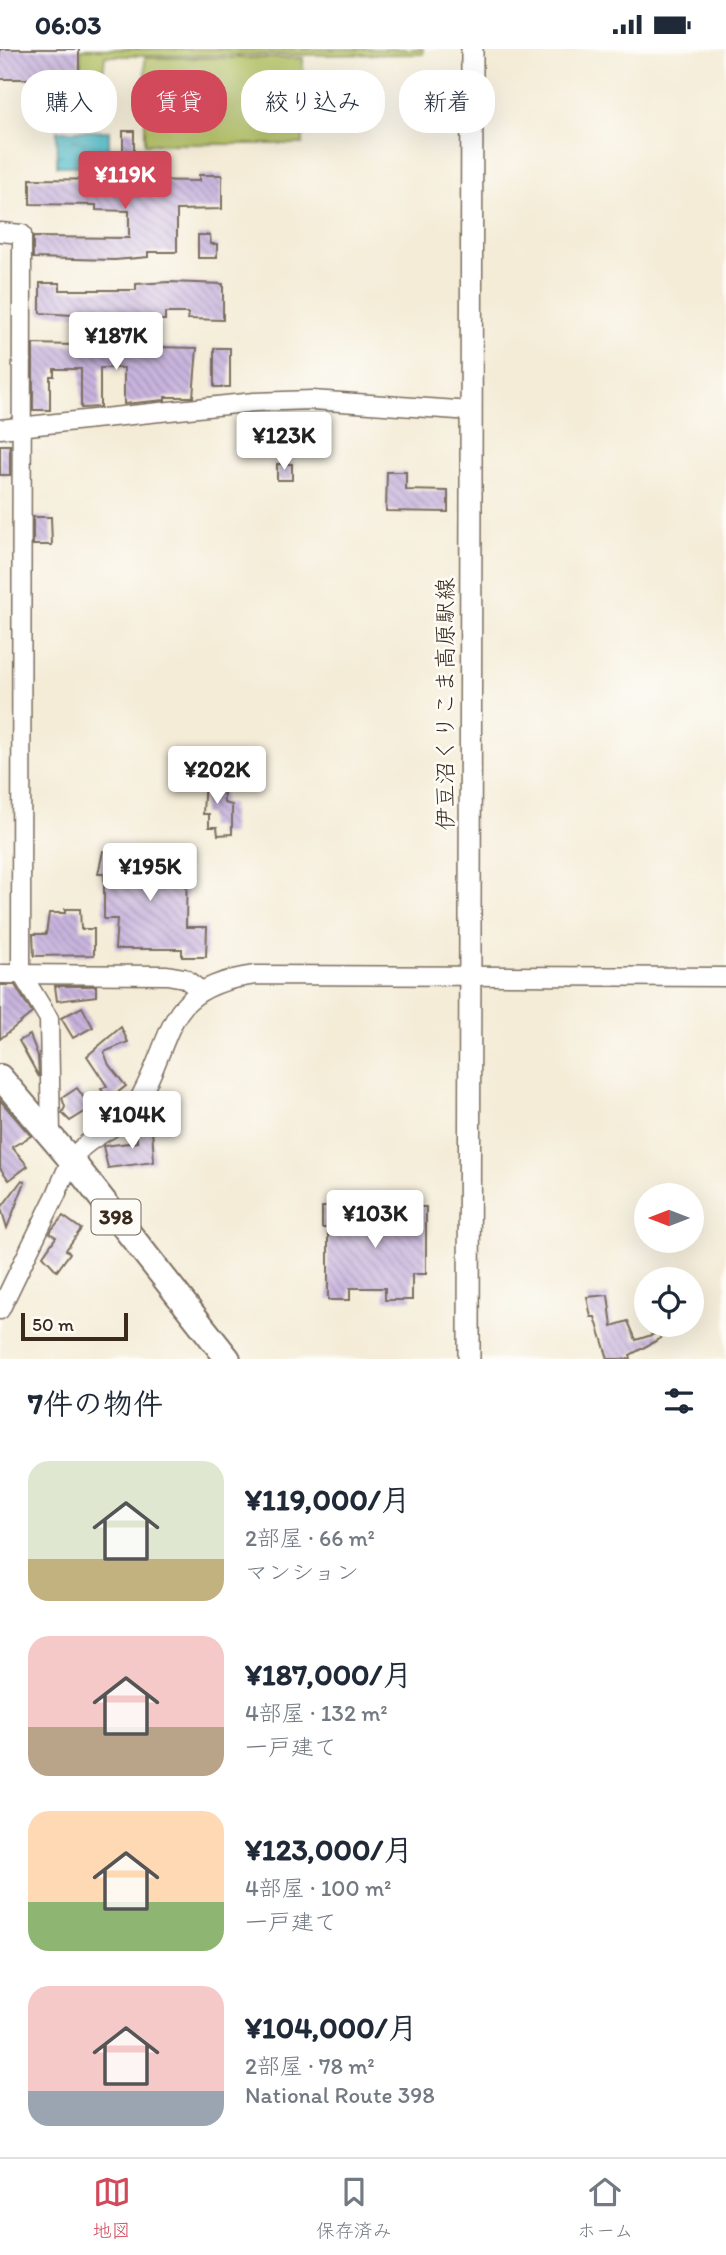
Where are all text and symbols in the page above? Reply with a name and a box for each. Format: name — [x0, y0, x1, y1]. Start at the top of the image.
text: 06:03 — [35, 9, 101, 41]
chip: 購入 — [21, 70, 117, 133]
chip: 賃貸 — [131, 70, 227, 133]
chip: 絞り込み — [241, 70, 385, 133]
chip: 新着 — [399, 70, 495, 133]
pin: ¥119K — [76, 151, 174, 211]
text: ¥119K — [95, 160, 155, 188]
pin: ¥187K — [67, 313, 165, 372]
text: ¥187K — [85, 321, 147, 349]
pin: ¥123K — [235, 413, 333, 472]
text: ¥123K — [253, 421, 315, 449]
street label: 伊豆沼くりこま高原駅線 — [431, 578, 459, 831]
pin: ¥202K — [168, 747, 266, 806]
text: ¥202K — [184, 755, 250, 783]
pin: ¥195K — [101, 843, 199, 903]
text: ¥195K — [119, 852, 181, 880]
pin: ¥104K — [83, 1091, 181, 1151]
text: ¥104K — [99, 1100, 165, 1128]
north arrow — [634, 1183, 704, 1253]
map controls — [634, 1183, 704, 1337]
pin: ¥103K — [326, 1191, 424, 1250]
road number: 398 — [92, 1199, 140, 1235]
text: ¥103K — [343, 1199, 407, 1227]
button: locate — [634, 1267, 704, 1337]
scale bar — [21, 1310, 128, 1342]
text: 50 m — [32, 1313, 74, 1336]
icon: filters — [660, 1382, 698, 1420]
text: 7件の物件 — [28, 1385, 163, 1422]
text: ¥119,000/月 — [245, 1481, 411, 1518]
icon: home — [84, 1489, 168, 1573]
text: 2部屋 · 66 m² — [245, 1524, 375, 1552]
text: マンション — [245, 1558, 359, 1586]
text: ¥187,000/月 — [245, 1656, 412, 1693]
icon: home — [84, 1664, 168, 1748]
text: 4部屋 · 132 m² — [245, 1699, 388, 1727]
text: 一戸建て — [245, 1733, 337, 1761]
text: ¥123,000/月 — [245, 1831, 413, 1868]
icon: home — [84, 1839, 168, 1923]
text: 4部屋 · 100 m² — [245, 1874, 391, 1902]
text: 一戸建て — [245, 1908, 337, 1936]
text: ¥104,000/月 — [245, 2009, 417, 2046]
icon: home — [84, 2014, 168, 2098]
text: 2部屋 · 78 m² — [245, 2052, 375, 2080]
text: National Route 398 — [245, 2081, 435, 2109]
tab: 地図 — [93, 2173, 131, 2242]
tab: 保存済み — [316, 2173, 392, 2242]
tab: ホーム — [577, 2173, 633, 2242]

